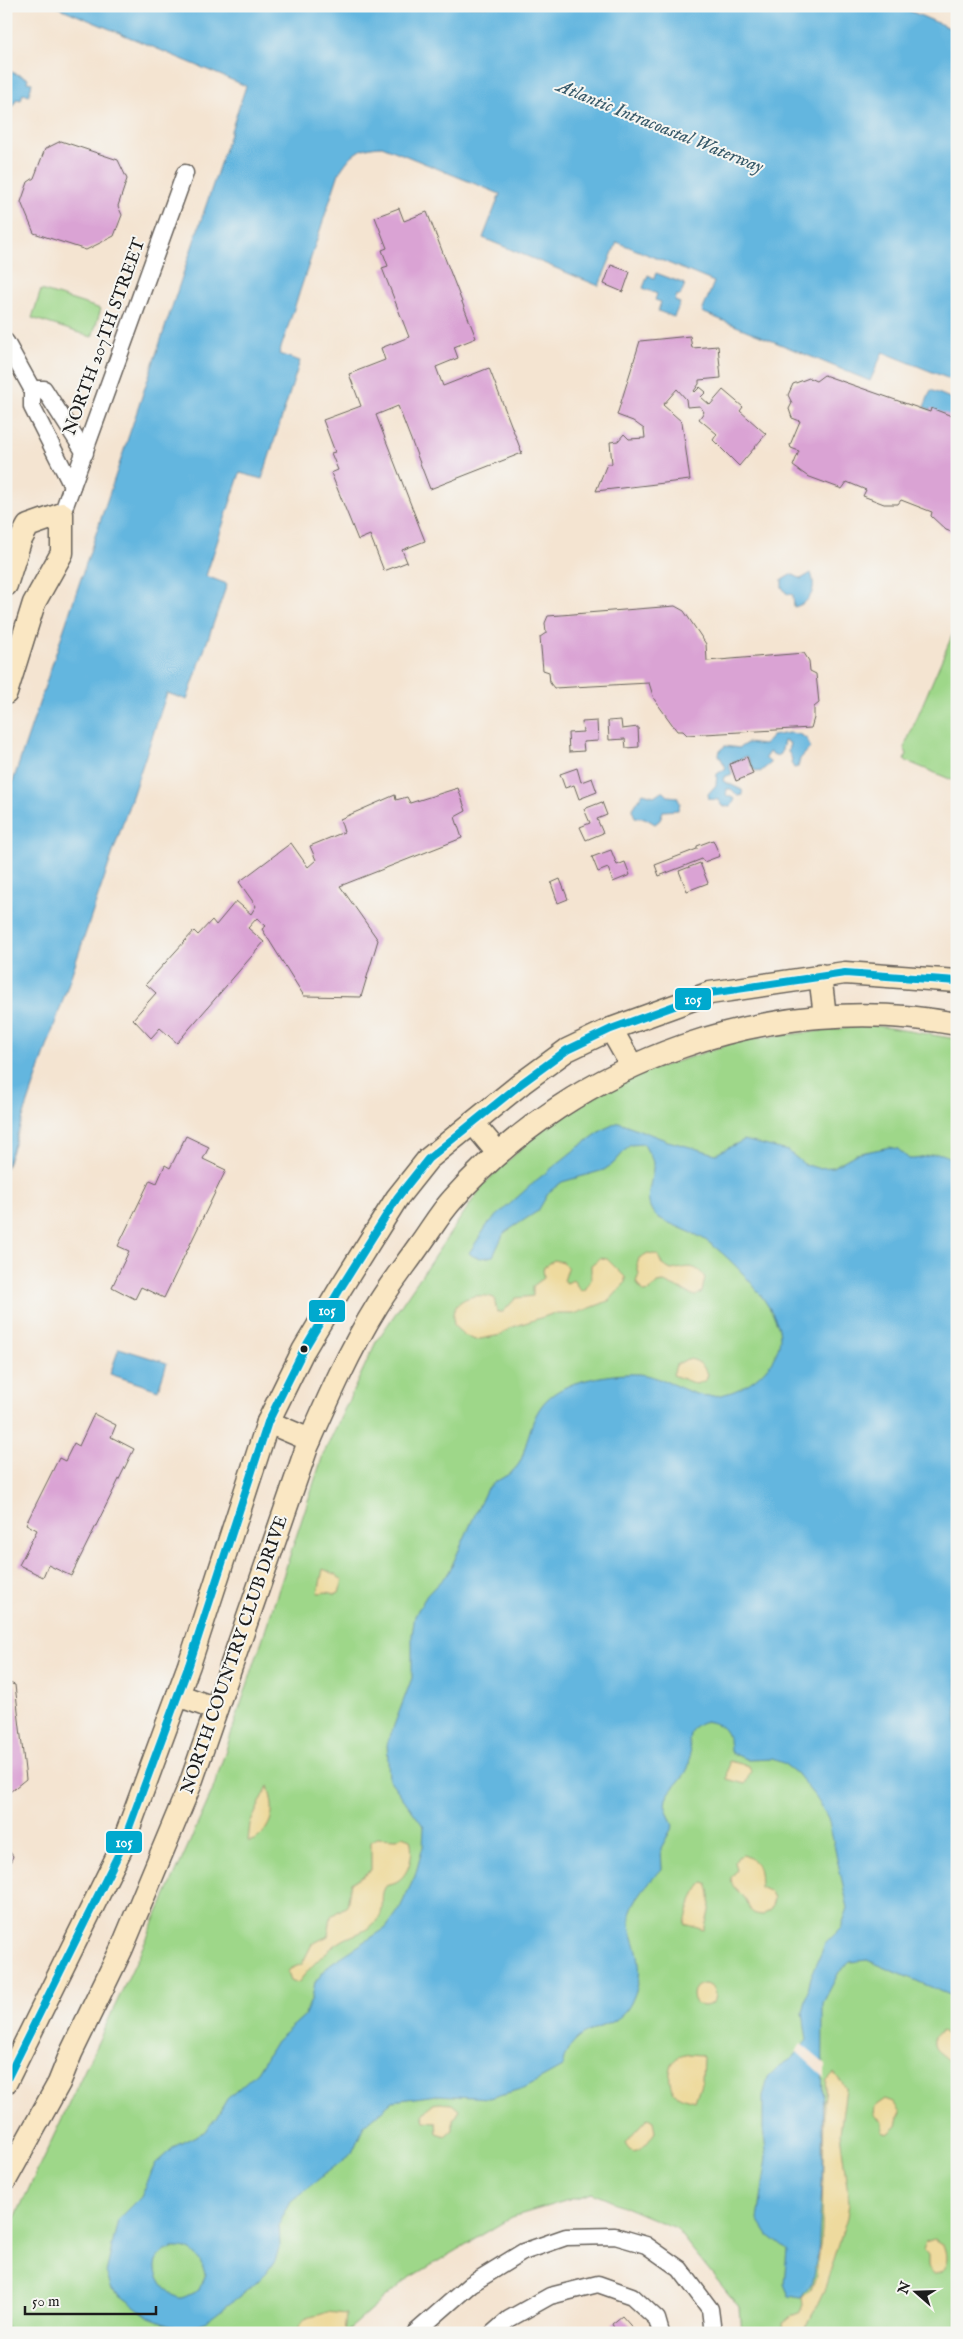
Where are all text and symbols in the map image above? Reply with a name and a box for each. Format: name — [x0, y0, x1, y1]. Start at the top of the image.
water label: Atlantic Intracoastal Waterway — [551, 74, 768, 180]
street label: NORTH 207TH STREET — [59, 235, 151, 439]
line badge: 105 — [674, 987, 712, 1011]
text: 105 — [684, 991, 702, 1009]
line badge: 105 — [308, 1299, 346, 1323]
text: 105 — [318, 1302, 336, 1320]
unlabelled marker — [299, 1344, 309, 1354]
street label: NORTH COUNTRY CLUB DRIVE — [176, 1513, 294, 1797]
line badge: 105 — [105, 1830, 143, 1854]
text: 105 — [115, 1834, 133, 1852]
north arrow — [890, 2266, 940, 2316]
text: N — [894, 2279, 915, 2298]
scale bar — [25, 2284, 156, 2316]
text: 50 m — [32, 2292, 60, 2311]

